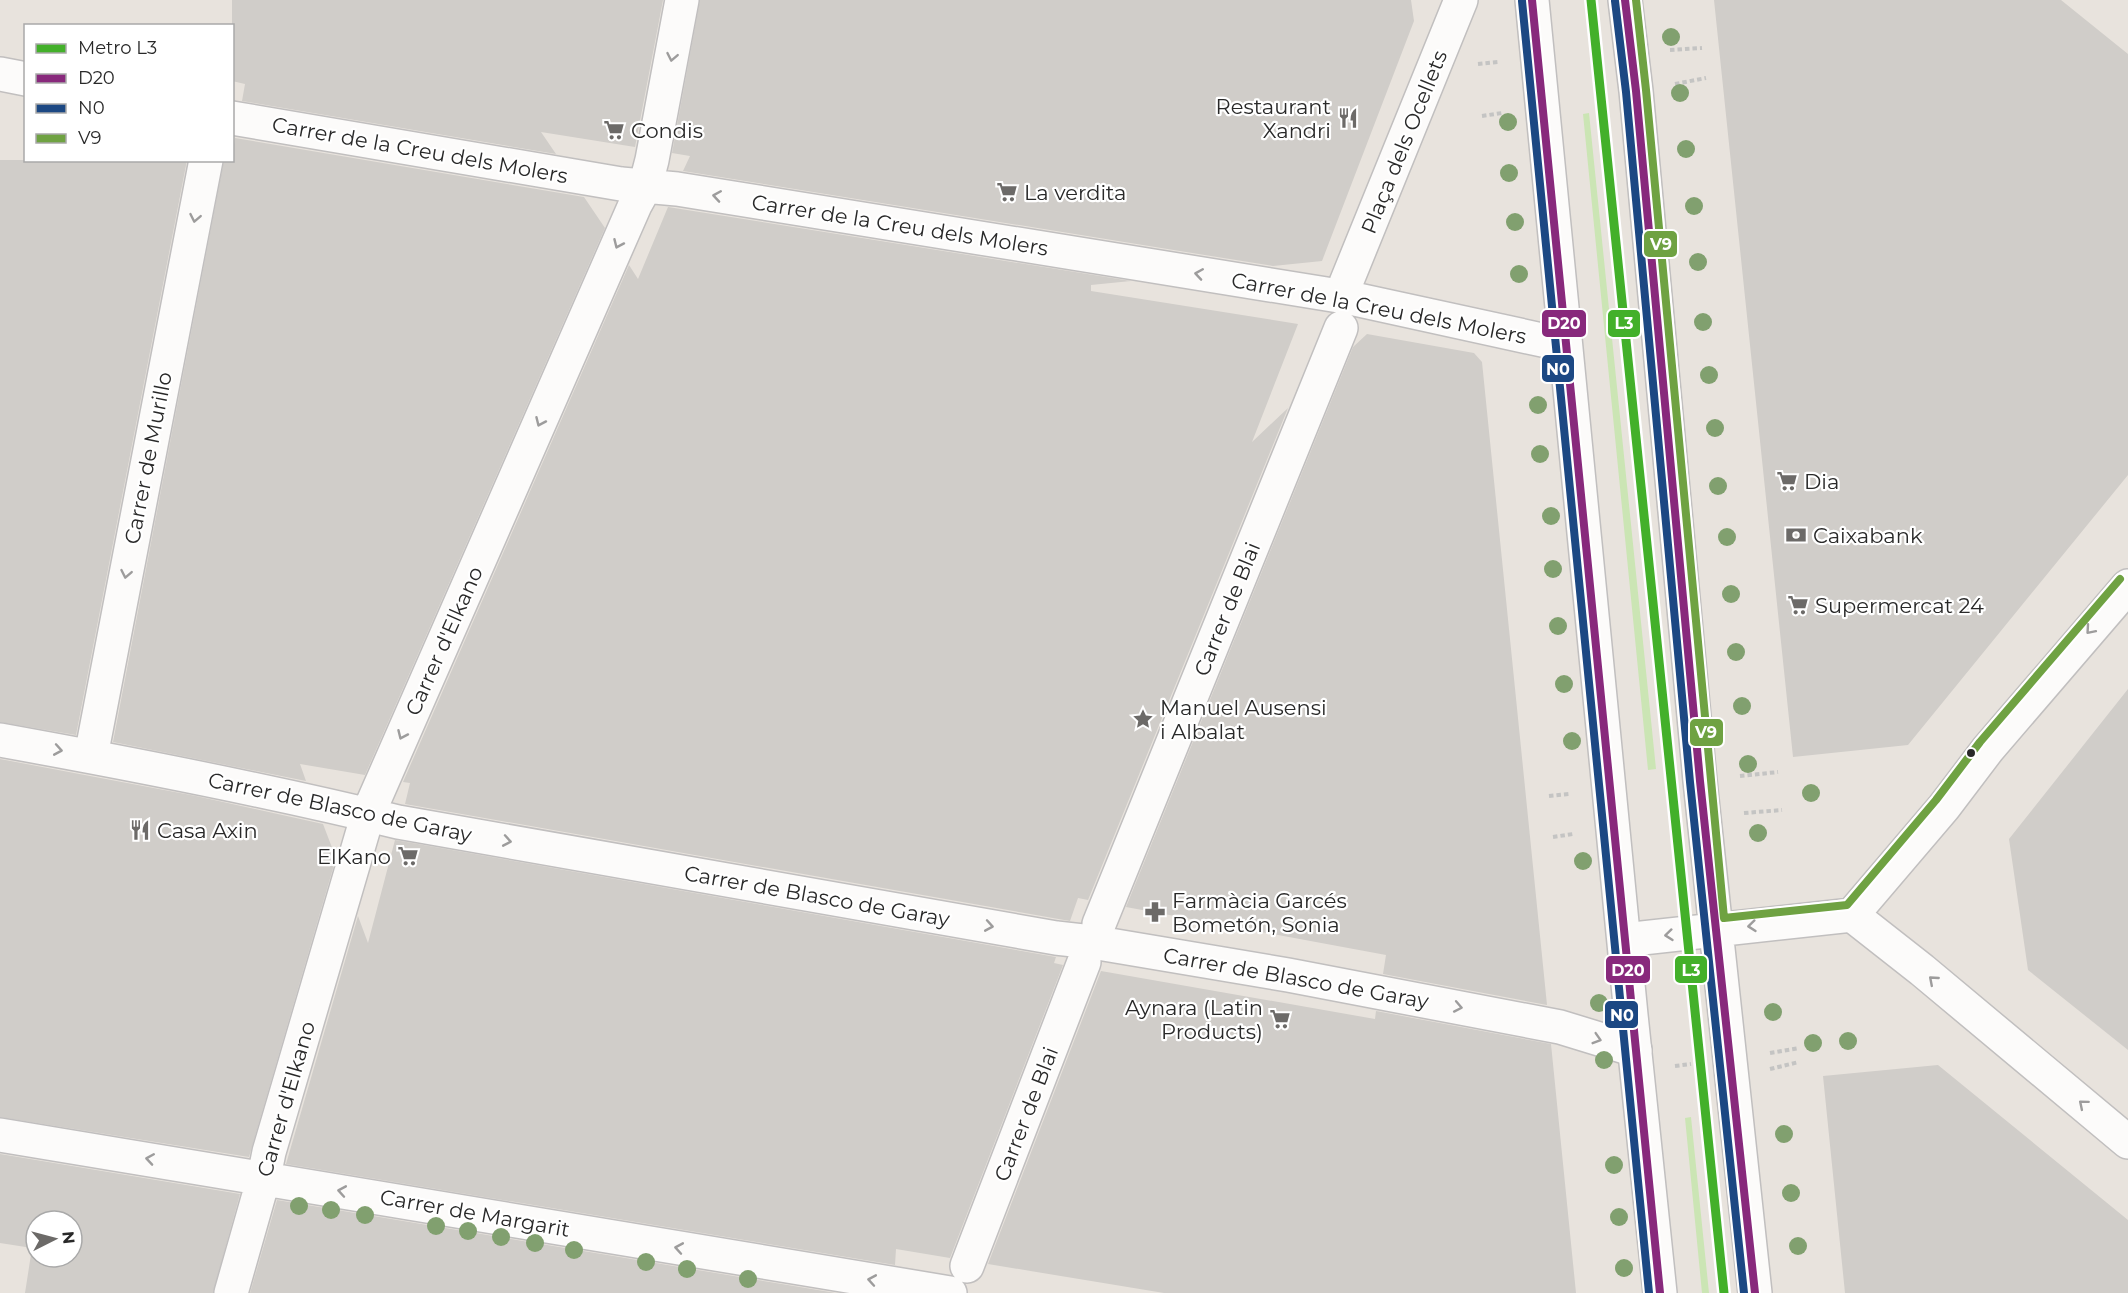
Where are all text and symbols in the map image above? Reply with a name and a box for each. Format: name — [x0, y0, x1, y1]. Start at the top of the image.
legend — [24, 24, 234, 162]
text: Metro L3 — [78, 37, 157, 59]
street label: Plaça dels Ocellets — [1356, 47, 1452, 237]
one-way arrow — [666, 52, 679, 62]
text: D20 — [78, 67, 115, 89]
place label: Restaurant Xandri — [1216, 94, 1331, 143]
text: N0 — [78, 97, 105, 119]
restaurant icon: Restaurant Xandri — [1336, 106, 1360, 130]
street label: Carrer de la Creu dels Molers — [270, 112, 570, 188]
supermarket icon: Condis — [602, 118, 626, 142]
place label: Condis — [631, 118, 703, 143]
text: V9 — [78, 127, 101, 149]
supermarket icon: La verdita — [995, 180, 1019, 204]
place label: La verdita — [1024, 180, 1126, 205]
street label: Carrer de la Creu dels Molers — [750, 189, 1050, 261]
one-way arrow — [712, 190, 722, 203]
one-way arrow — [189, 213, 202, 223]
line badge: V9 — [1643, 230, 1678, 258]
text: V9 — [1649, 235, 1672, 254]
one-way arrow — [613, 237, 625, 248]
street label: Carrer de la Creu dels Molers — [1229, 267, 1529, 349]
one-way arrow — [1195, 268, 1204, 280]
line badge: D20 — [1541, 309, 1587, 338]
line badge: L3 — [1607, 309, 1641, 338]
text: D20 — [1547, 314, 1581, 333]
text: L3 — [1614, 314, 1634, 333]
line badge: N0 — [1541, 354, 1575, 383]
text: N0 — [1546, 360, 1570, 379]
street label: Carrer de Murillo — [119, 370, 177, 546]
one-way arrow — [535, 416, 547, 427]
supermarket icon: Dia — [1775, 469, 1799, 493]
place label: Dia — [1804, 469, 1839, 494]
bank icon: Caixabank — [1784, 523, 1808, 547]
place label: Caixabank — [1813, 523, 1923, 548]
street label: Carrer de Blai — [1189, 538, 1265, 680]
street label: Carrer d'Elkano — [400, 563, 488, 719]
one-way arrow — [120, 569, 133, 579]
supermarket icon: Supermercat 24 — [1786, 593, 1810, 617]
place label: Supermercat 24 — [1815, 593, 1984, 618]
one-way arrow — [2086, 623, 2097, 634]
place label: Manuel Ausensi i Albalat — [1160, 695, 1327, 744]
place icon: Manuel Ausensi i Albalat — [1131, 707, 1155, 731]
line badge: V9 — [1689, 718, 1724, 747]
text: V9 — [1694, 723, 1717, 742]
one-way arrow — [398, 729, 410, 740]
one-way arrow — [52, 743, 62, 756]
unlabelled marker — [1965, 747, 1977, 759]
street label: Carrer de Blasco de Garay — [206, 767, 475, 847]
restaurant icon: Casa Axin — [128, 818, 152, 842]
place label: Casa Axin — [157, 818, 258, 843]
one-way arrow — [502, 834, 512, 847]
place label: ElKano — [317, 844, 391, 869]
supermarket icon: ElKano — [396, 844, 420, 868]
street label: Carrer de Blasco de Garay — [682, 860, 952, 932]
place label: Farmàcia Garcés Bometón, Sonia — [1172, 888, 1347, 937]
pharmacy icon: Farmàcia Garcés Bometón, Sonia — [1143, 900, 1167, 924]
one-way arrow — [984, 919, 994, 932]
one-way arrow — [1747, 919, 1756, 932]
one-way arrow — [1665, 928, 1674, 941]
street label: Carrer de Blasco de Garay — [1161, 942, 1431, 1014]
line badge: D20 — [1605, 955, 1651, 984]
line badge: L3 — [1674, 955, 1708, 984]
text: D20 — [1611, 961, 1645, 980]
text: L3 — [1681, 961, 1701, 980]
one-way arrow — [1929, 976, 1940, 987]
place label: Aynara (Latin Products) — [1125, 995, 1263, 1044]
one-way arrow — [1452, 1000, 1462, 1013]
line badge: N0 — [1604, 1000, 1639, 1029]
text: N0 — [1610, 1006, 1634, 1025]
supermarket icon: Aynara (Latin Products) — [1268, 1007, 1292, 1031]
street label: Carrer d'Elkano — [252, 1018, 320, 1180]
one-way arrow — [1591, 1031, 1602, 1044]
street label: Carrer de Blai — [989, 1043, 1063, 1185]
one-way arrow — [2079, 1101, 2090, 1112]
one-way arrow — [145, 1153, 154, 1165]
street label: Carrer de Margarit — [378, 1184, 572, 1242]
one-way arrow — [337, 1185, 347, 1198]
north arrow — [24, 1209, 84, 1269]
text: N — [58, 1230, 79, 1245]
one-way arrow — [675, 1242, 684, 1254]
one-way arrow — [867, 1274, 877, 1287]

